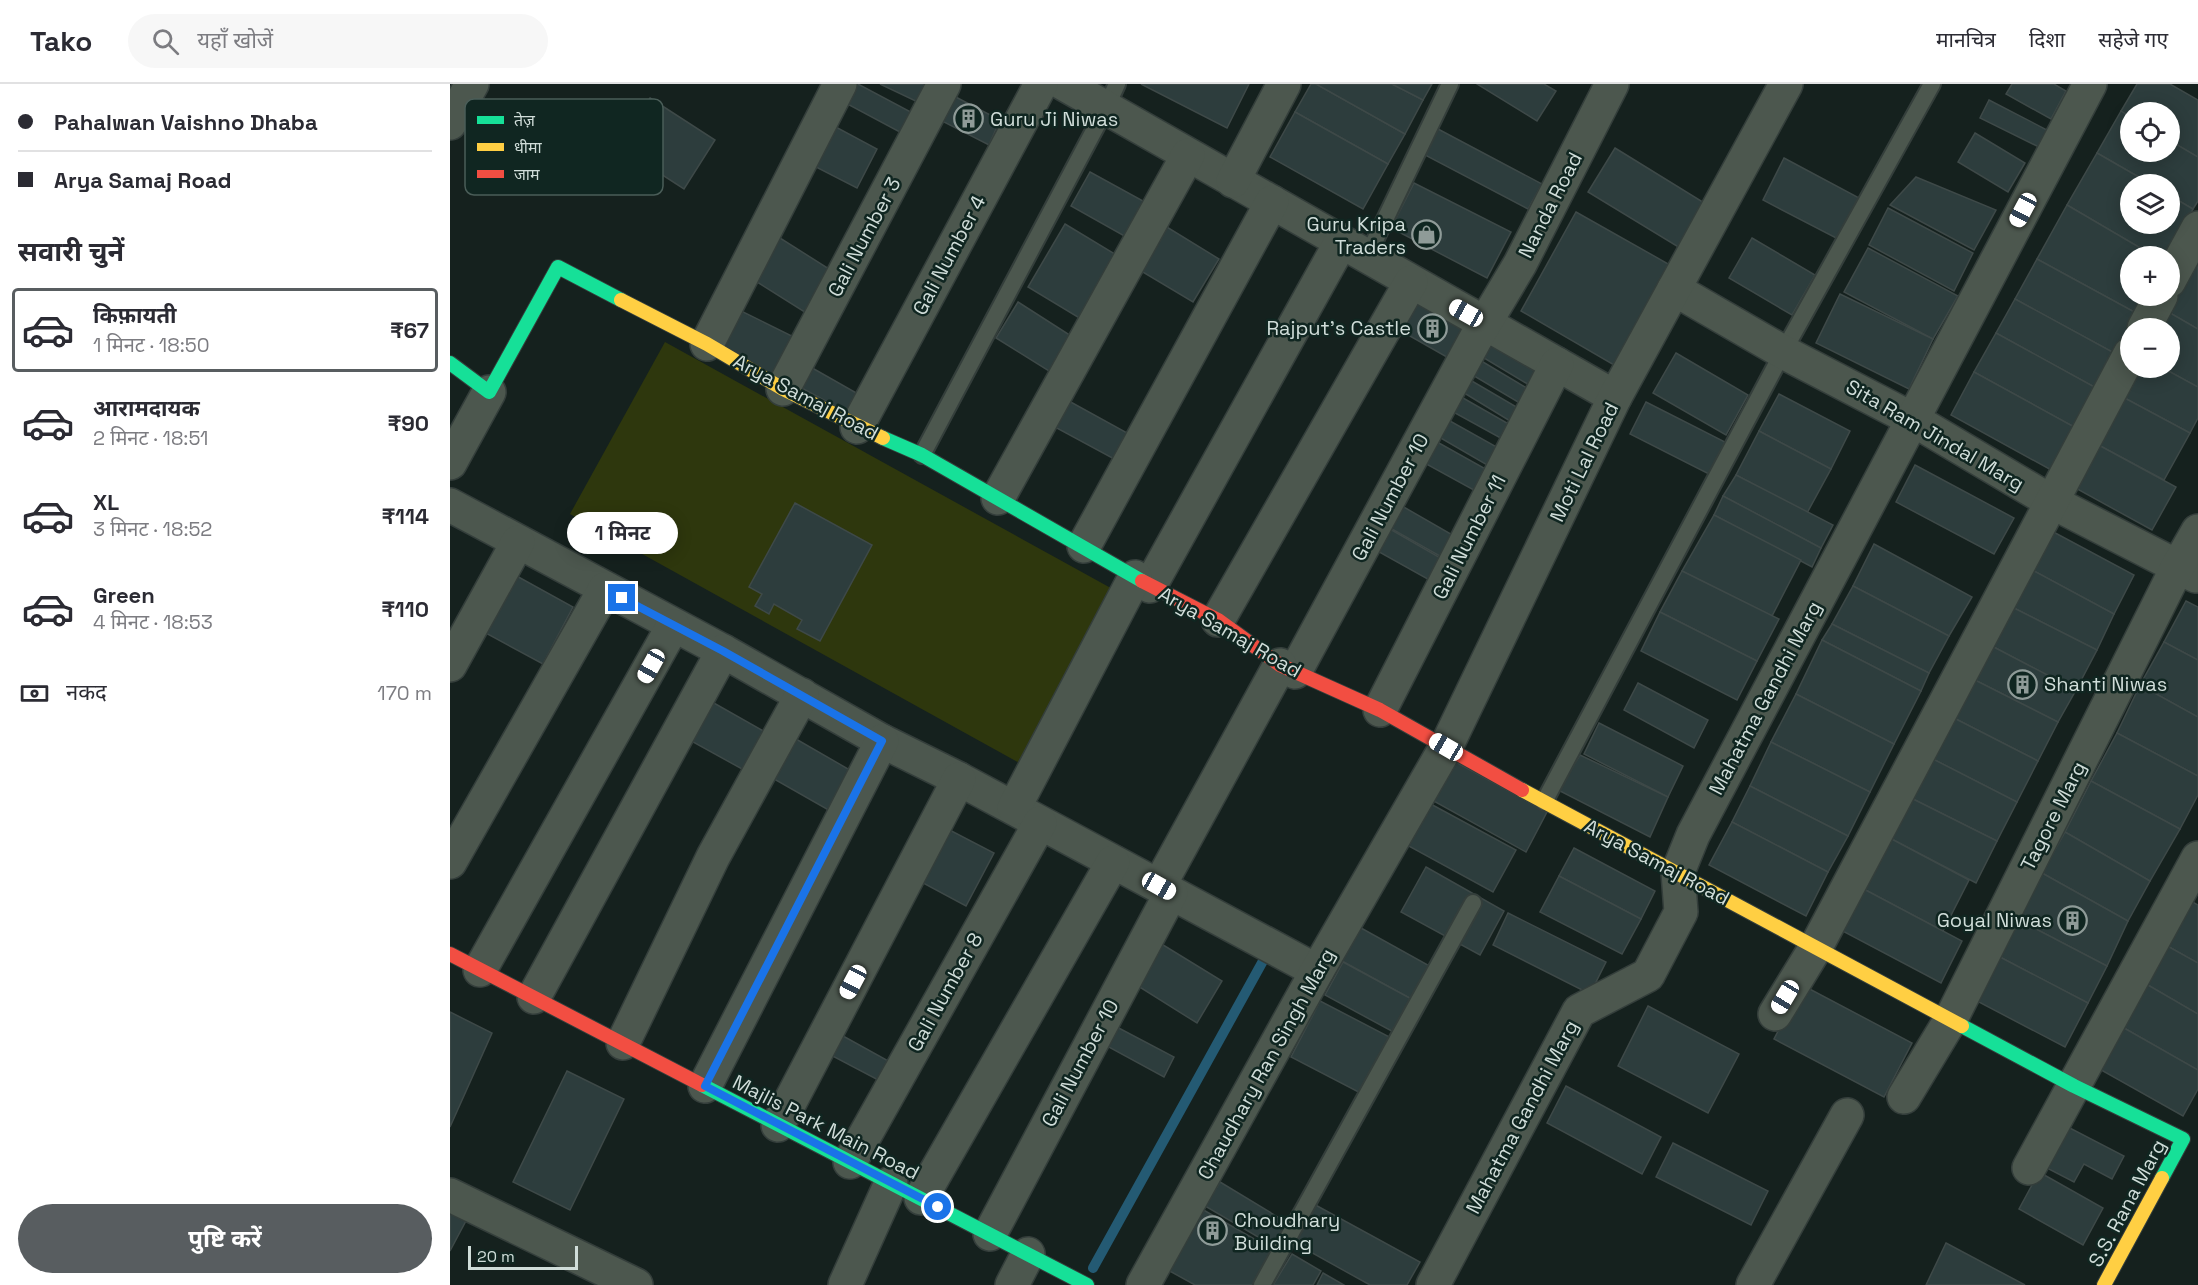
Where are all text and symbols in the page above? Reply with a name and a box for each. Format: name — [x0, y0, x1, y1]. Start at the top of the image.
search box — [128, 14, 548, 68]
text: Tako — [30, 23, 92, 59]
icon: search — [149, 25, 182, 58]
text: यहाँ खोजें — [197, 26, 273, 54]
text: मानचित्र — [1936, 26, 1996, 53]
text: दिशा — [2029, 26, 2065, 53]
text: सहेजे गए — [2098, 26, 2168, 53]
legend — [465, 99, 663, 195]
map controls — [2120, 102, 2180, 378]
button: locate — [2120, 102, 2180, 162]
building icon: Guru Ji Niwas — [953, 103, 985, 135]
place label: Guru Ji Niwas — [990, 106, 1118, 132]
text: Pahalwan Vaishno Dhaba — [54, 108, 318, 136]
text: तेज़ — [514, 110, 536, 131]
text: धीमा — [514, 137, 543, 158]
street label: Nanda Road — [1512, 148, 1588, 262]
text: जाम — [514, 164, 540, 185]
text: Arya Samaj Road — [54, 166, 231, 194]
street label: Gali Number 3 — [822, 173, 906, 301]
button: layers — [2120, 174, 2180, 234]
car — [2007, 190, 2039, 230]
street label: Gali Number 4 — [906, 191, 992, 319]
place label: Guru Kripa Traders — [1307, 211, 1406, 260]
shop icon: Guru Kripa Traders — [1411, 219, 1443, 251]
text: सवारी चुनें — [18, 234, 124, 269]
button: + — [2120, 246, 2180, 306]
car — [1446, 296, 1486, 330]
text: किफ़ायती — [93, 301, 177, 329]
icon: car — [21, 303, 75, 357]
building icon: Rajput's Castle — [1416, 312, 1448, 344]
place label: Rajput's Castle — [1266, 315, 1411, 341]
text: ₹67 — [390, 316, 429, 344]
button: − — [2120, 318, 2180, 378]
text: 1 मिनट · 18:50 — [93, 332, 210, 358]
street label: Arya Samaj Road — [729, 348, 883, 446]
street label: Sita Ram Jindal Marg — [1841, 373, 2029, 497]
text: आरामदायक — [93, 394, 200, 422]
icon: car — [21, 396, 75, 450]
street label: Moti Lal Road — [1544, 398, 1624, 526]
text: ₹90 — [387, 409, 429, 437]
text: 2 मिनट · 18:51 — [93, 425, 208, 451]
street label: Gali Number 10 — [1345, 429, 1435, 565]
street label: Gali Number 11 — [1426, 470, 1512, 604]
text: XL — [93, 488, 119, 516]
icon: car — [21, 489, 75, 543]
text: ₹114 — [381, 502, 429, 530]
callout: 1 मिनट — [566, 511, 678, 553]
text: 3 मिनट · 18:52 — [93, 516, 212, 542]
text: 1 मिनट — [594, 520, 651, 546]
text: Green — [93, 581, 155, 609]
street label: Arya Samaj Road — [1154, 581, 1306, 683]
icon: car — [21, 582, 75, 636]
route end — [608, 584, 635, 611]
text: ₹110 — [381, 595, 429, 623]
street label: Mahatma Gandhi Marg — [1703, 597, 1827, 799]
text: 4 मिनट · 18:53 — [93, 609, 213, 635]
car — [634, 646, 668, 686]
building icon: Shanti Niwas — [2007, 668, 2039, 700]
place label: Shanti Niwas — [2044, 671, 2167, 697]
icon: cash — [18, 677, 51, 710]
text: नकद — [66, 678, 107, 706]
text: 170 m — [377, 680, 432, 706]
car — [1426, 730, 1466, 764]
street label: Tagore Marg — [2014, 757, 2092, 875]
street label: Arya Samaj Road — [1580, 813, 1734, 911]
car — [1139, 869, 1179, 903]
building icon: Goyal Niwas — [2057, 904, 2089, 936]
place label: Goyal Niwas — [1937, 907, 2052, 933]
street label: Gali Number 8 — [902, 928, 988, 1056]
street label: Chaudhary Ran Singh Marg — [1192, 944, 1340, 1184]
car — [837, 962, 869, 1002]
car — [1768, 977, 1802, 1017]
street label: Gali Number 10 — [1035, 995, 1125, 1131]
street label: Mahatma Gandhi Marg — [1460, 1016, 1584, 1218]
street label: Majlis Park Main Road — [728, 1069, 924, 1185]
street label: S.S. Rana Marg — [2082, 1135, 2172, 1271]
route start — [924, 1193, 951, 1220]
button: पुष्टि करें — [18, 1204, 432, 1273]
place label: Choudhary Building — [1234, 1207, 1340, 1256]
building icon: Choudhary Building — [1197, 1215, 1229, 1247]
scale bar — [468, 1243, 578, 1270]
text: 20 m — [477, 1246, 515, 1267]

